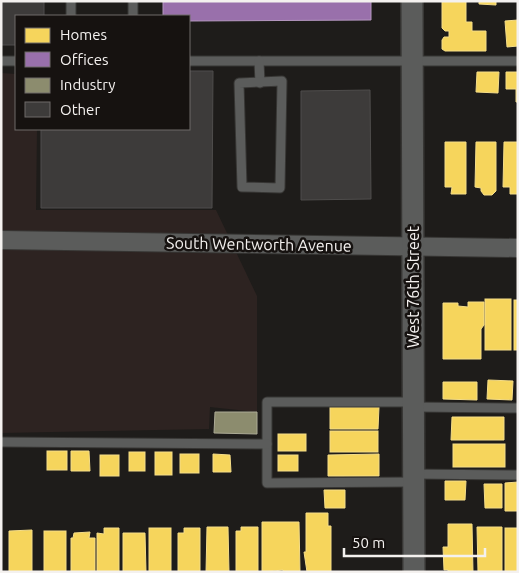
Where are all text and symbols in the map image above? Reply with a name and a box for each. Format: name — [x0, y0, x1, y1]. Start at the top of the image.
legend — [15, 15, 190, 130]
text: Homes — [60, 26, 107, 43]
text: Offices — [60, 51, 108, 68]
text: Industry — [60, 76, 115, 93]
text: Other — [60, 101, 100, 118]
street label: West 76th Street — [404, 225, 422, 348]
street label: South Wentworth Avenue — [166, 233, 352, 255]
scale bar — [344, 526, 485, 558]
text: 50 m — [352, 534, 385, 551]

